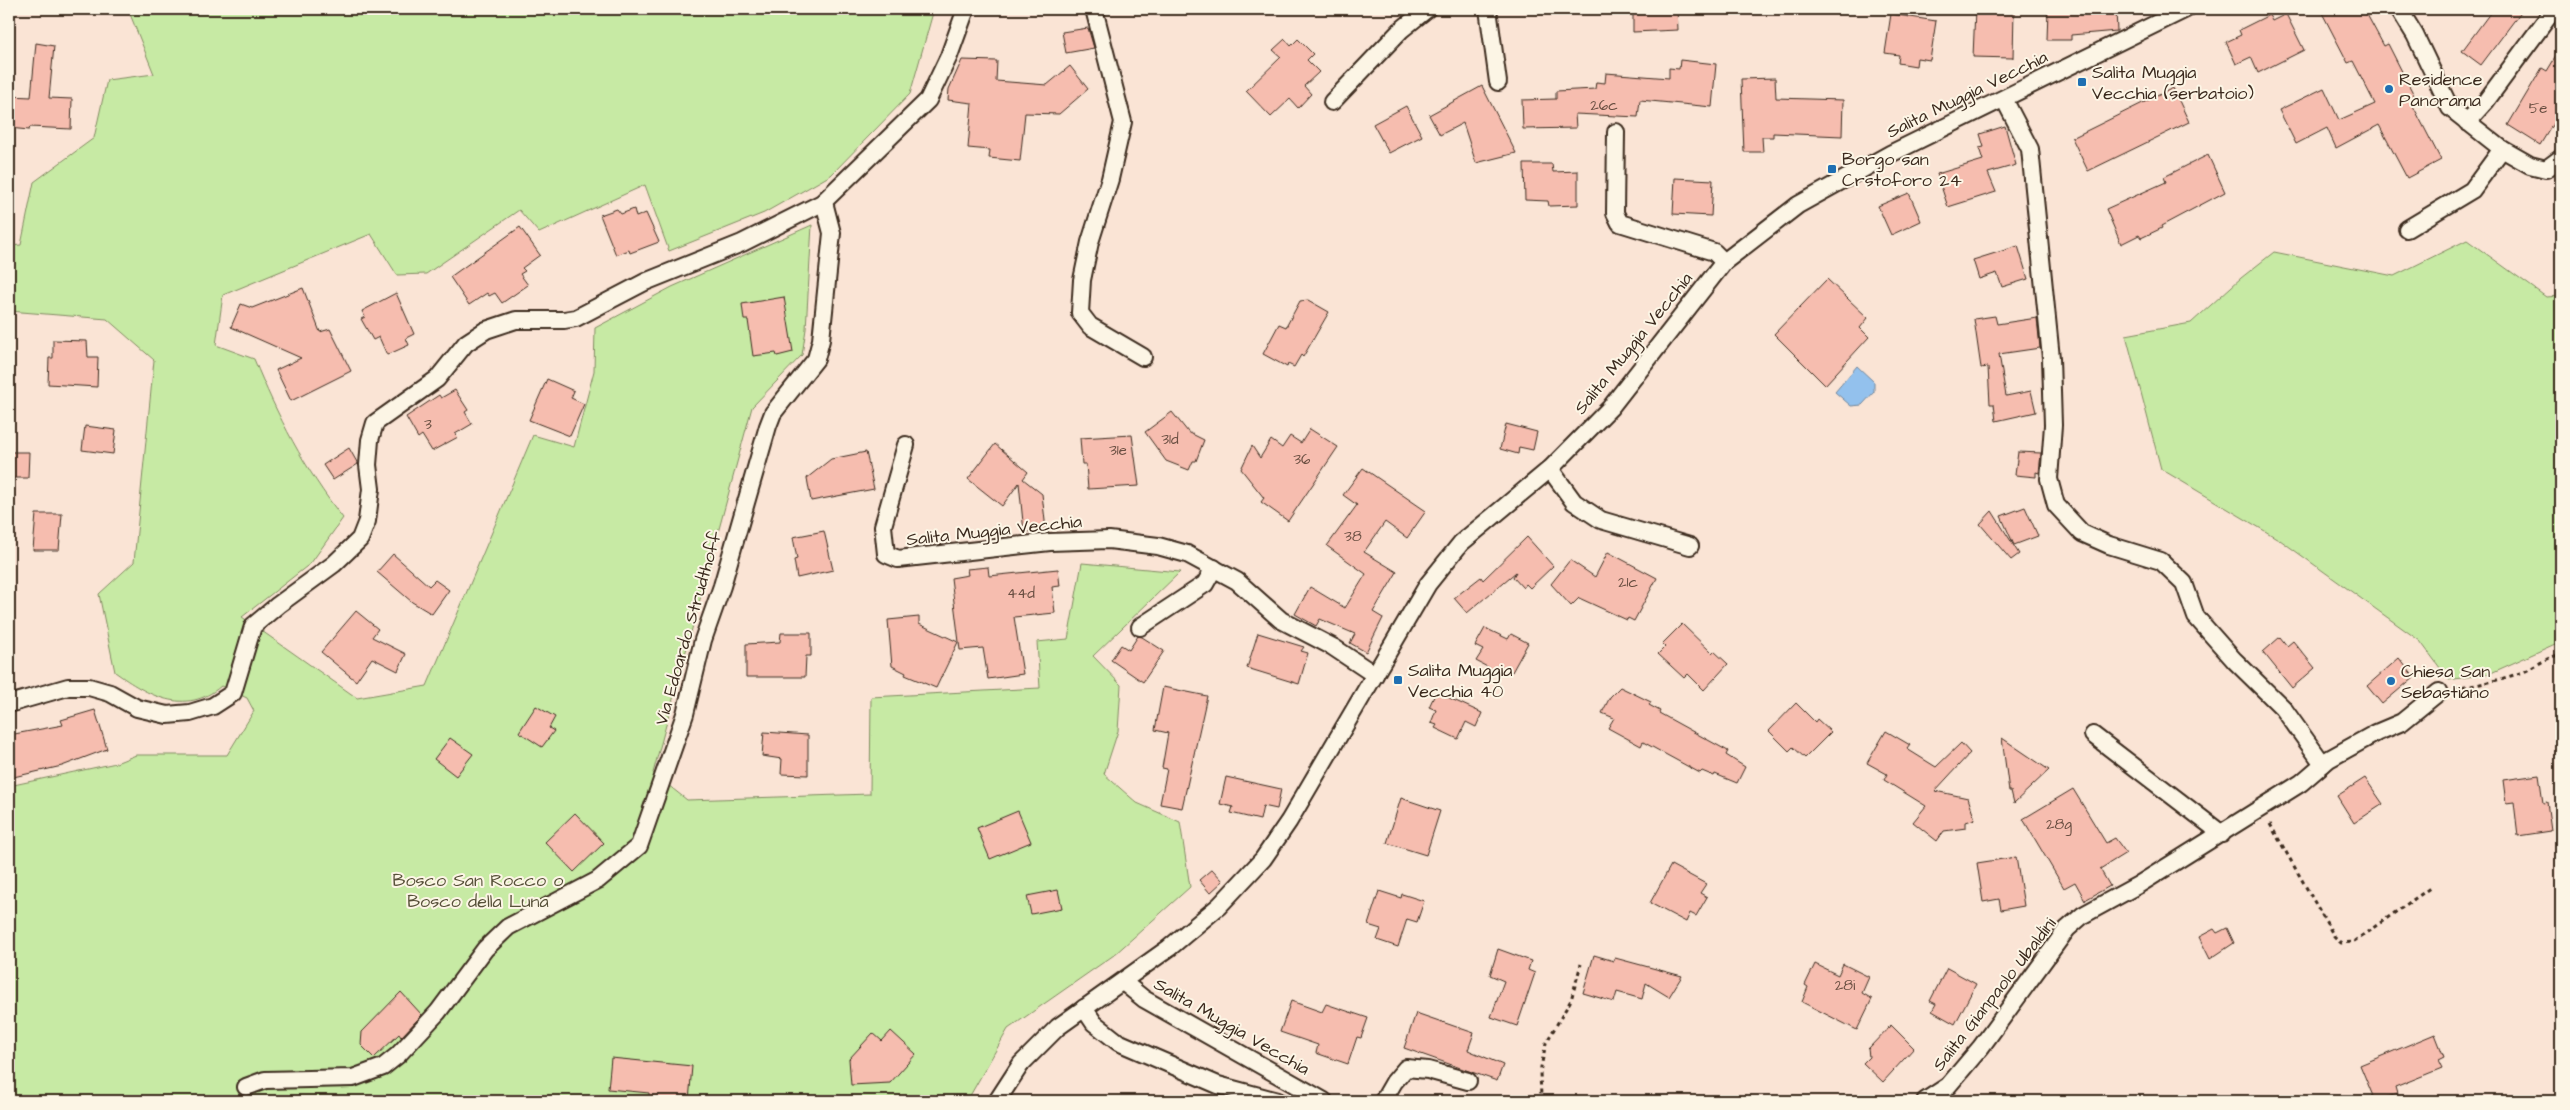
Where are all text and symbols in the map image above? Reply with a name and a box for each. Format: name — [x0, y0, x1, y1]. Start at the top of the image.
street label: Salita Muggia Vecchia — [1883, 45, 2052, 145]
place label: Salita Muggia Vecchia (serbatoio) — [2092, 60, 2254, 106]
place label: Residence Panorama — [2399, 67, 2483, 113]
marker: Salita Muggia Vecchia (serbatoio) — [2076, 76, 2088, 88]
marker: Residence Panorama — [2383, 83, 2395, 95]
house number: 26c — [1590, 95, 1618, 116]
house number: 5e — [2529, 98, 2547, 119]
place label: Borgo san Crstoforo 24 — [1842, 147, 1962, 193]
marker: Borgo san Crstoforo 24 — [1826, 163, 1838, 175]
street label: Salita Muggia Vecchia — [1568, 267, 1699, 420]
house number: 3 — [424, 414, 432, 435]
house number: 31d — [1161, 429, 1179, 450]
house number: 31e — [1109, 440, 1127, 461]
house number: 36 — [1293, 449, 1311, 470]
street label: Salita Muggia Vecchia — [905, 509, 1083, 553]
house number: 38 — [1344, 526, 1362, 547]
street label: Via Edoardo Strudthoff — [649, 528, 728, 728]
house number: 21c — [1618, 572, 1639, 593]
house number: 44d — [1007, 583, 1035, 604]
place label: Salita Muggia Vecchia 40 — [1408, 658, 1512, 704]
place label: Chiesa San Sebastiano — [2401, 659, 2490, 705]
marker: Salita Muggia Vecchia 40 — [1392, 674, 1404, 686]
marker: Chiesa San Sebastiano — [2385, 675, 2397, 687]
house number: 28g — [2046, 814, 2072, 836]
park label: Bosco San Rocco o Bosco della Luna — [393, 868, 563, 914]
street label: Salita Gianpaolo Ubaldini — [1926, 912, 2062, 1076]
street label: Salita Muggia Vecchia — [1149, 972, 1314, 1082]
house number: 28i — [1835, 975, 1856, 996]

